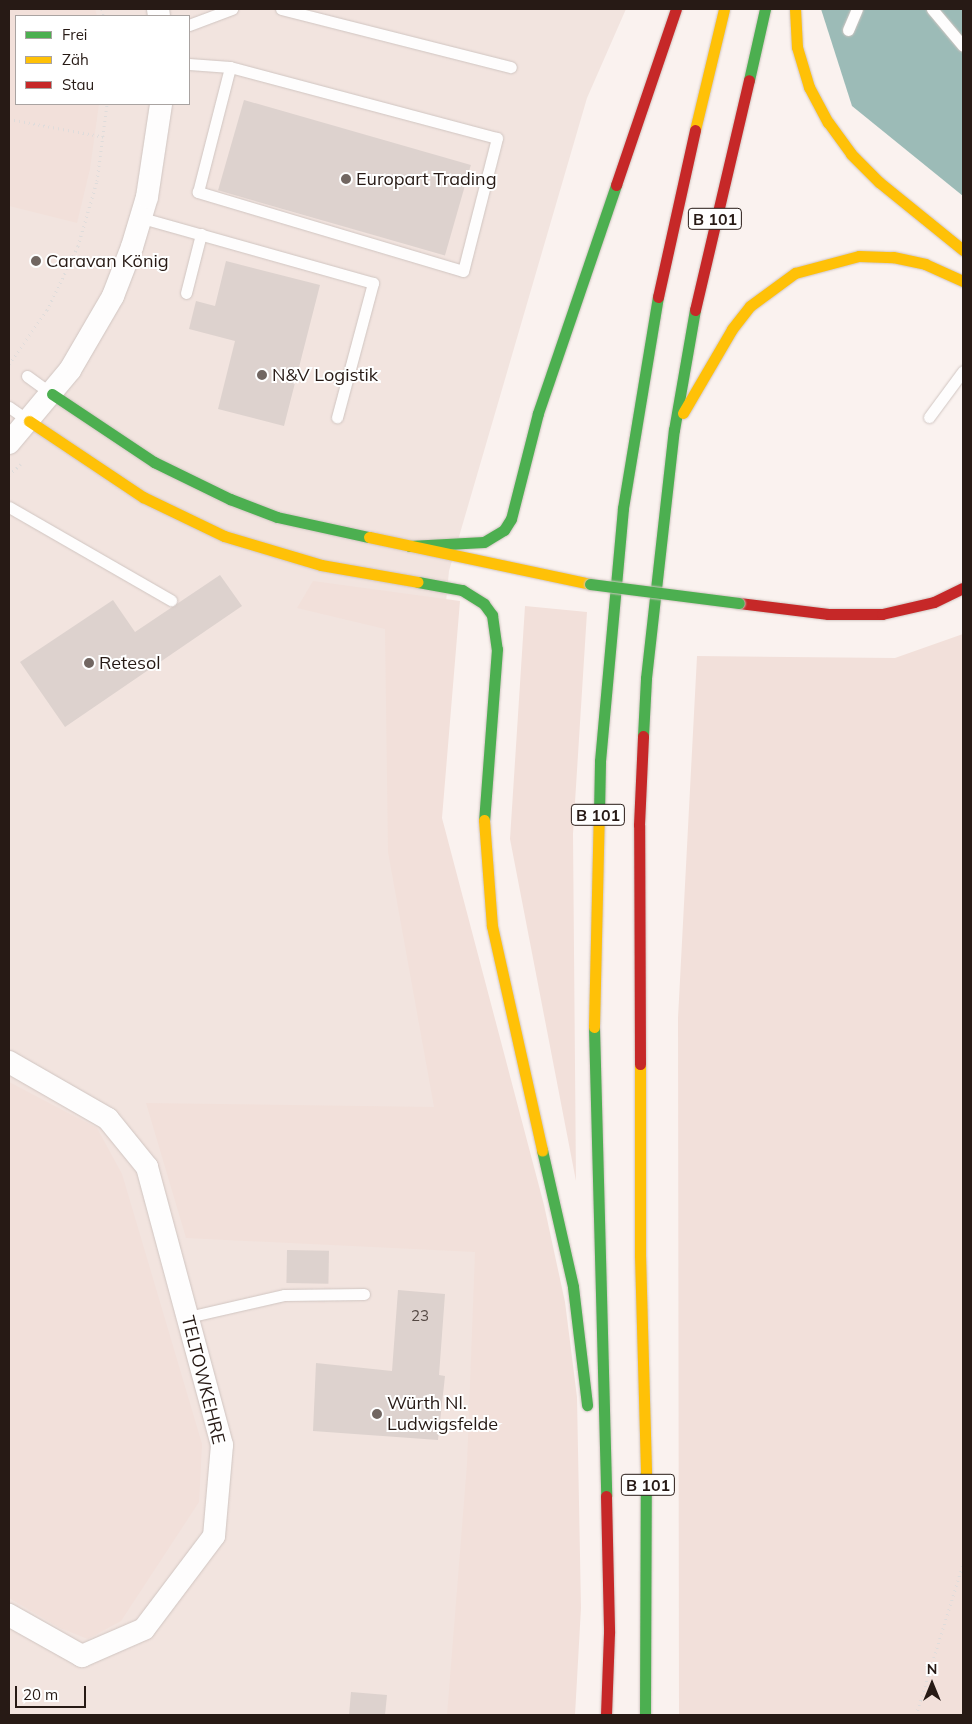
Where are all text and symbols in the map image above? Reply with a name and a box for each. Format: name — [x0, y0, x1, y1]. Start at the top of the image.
legend — [15, 15, 190, 105]
text: Frei — [62, 25, 87, 44]
text: Zäh — [62, 50, 89, 69]
text: Stau — [62, 75, 94, 94]
place label: Europart Trading — [356, 168, 497, 190]
marker: Europart Trading — [340, 173, 352, 185]
road number: B 101 — [688, 205, 742, 232]
place label: Caravan König — [46, 250, 169, 272]
marker: Caravan König — [30, 255, 42, 267]
place label: N&V Logistik — [272, 364, 378, 386]
marker: N&V Logistik — [256, 369, 268, 381]
place label: Retesol — [99, 652, 161, 674]
marker: Retesol — [83, 657, 95, 669]
road number: B 101 — [570, 802, 626, 828]
house number: 23 — [411, 1307, 429, 1325]
street label: TELTOWKEHRE — [177, 1314, 229, 1446]
place label: Würth Nl. Ludwigsfelde — [387, 1393, 498, 1436]
marker: Würth Nl. Ludwigsfelde — [371, 1408, 383, 1420]
road number: B 101 — [620, 1472, 676, 1498]
north arrow — [907, 1659, 957, 1709]
text: N — [927, 1660, 937, 1678]
scale bar — [18, 1676, 89, 1708]
text: 20 m — [23, 1685, 58, 1704]

